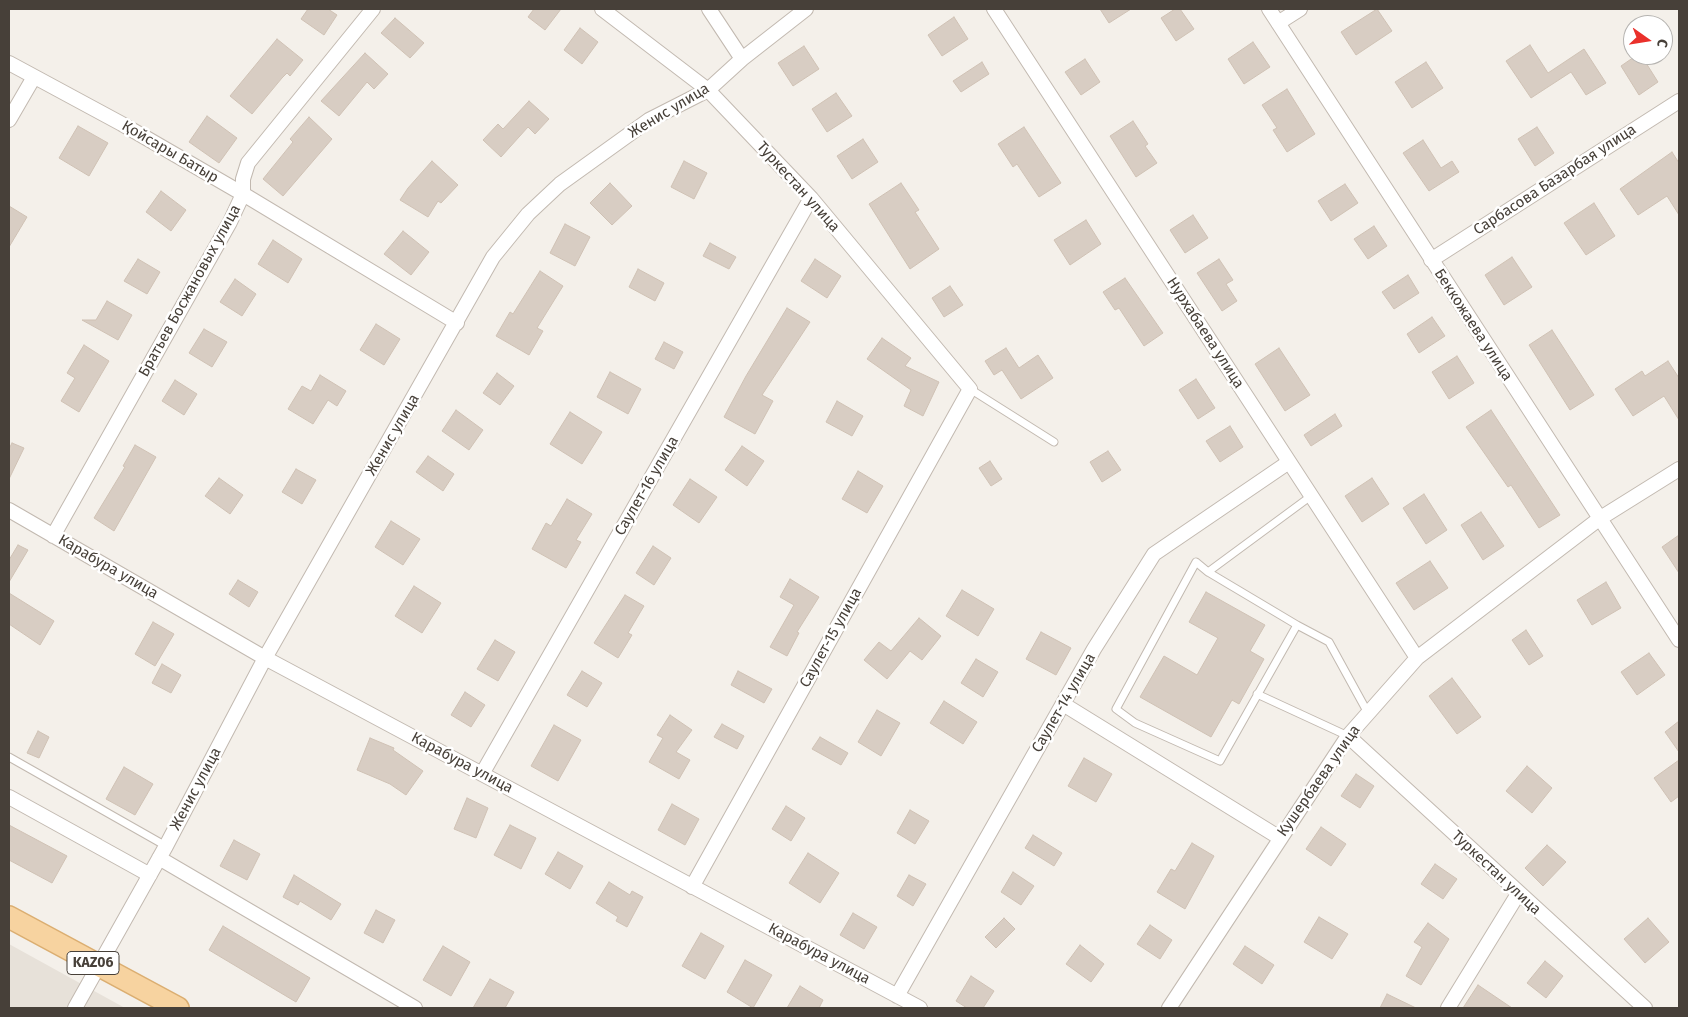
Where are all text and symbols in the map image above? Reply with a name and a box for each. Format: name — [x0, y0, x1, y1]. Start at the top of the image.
north arrow — [1623, 15, 1673, 65]
text: С — [1653, 37, 1671, 49]
street label: Женис улица — [625, 80, 713, 142]
street label: Қойсары Батыр — [118, 117, 222, 187]
street label: Сарбасова Базарбая улица — [1470, 121, 1640, 239]
street label: Туркестан улица — [753, 138, 843, 236]
street label: Братьев Босжановых улица — [135, 202, 245, 380]
street label: Беккожаева улица — [1430, 266, 1516, 384]
street label: Нурхабаева улица — [1162, 274, 1248, 392]
street label: Женис улица — [362, 391, 424, 479]
street label: Саулет-16 улица — [611, 433, 683, 539]
street label: Карабура улица — [55, 531, 161, 603]
street label: Саулет-15 улица — [796, 585, 866, 691]
street label: Саулет-14 улица — [1028, 650, 1100, 756]
street label: Кушербаева улица — [1274, 722, 1364, 840]
street label: Карабура улица — [408, 729, 516, 797]
street label: Женис улица — [167, 745, 225, 833]
street label: Туркестан улица — [1448, 827, 1544, 919]
street label: Карабура улица — [765, 920, 873, 988]
road number: KAZ06 — [67, 951, 119, 974]

